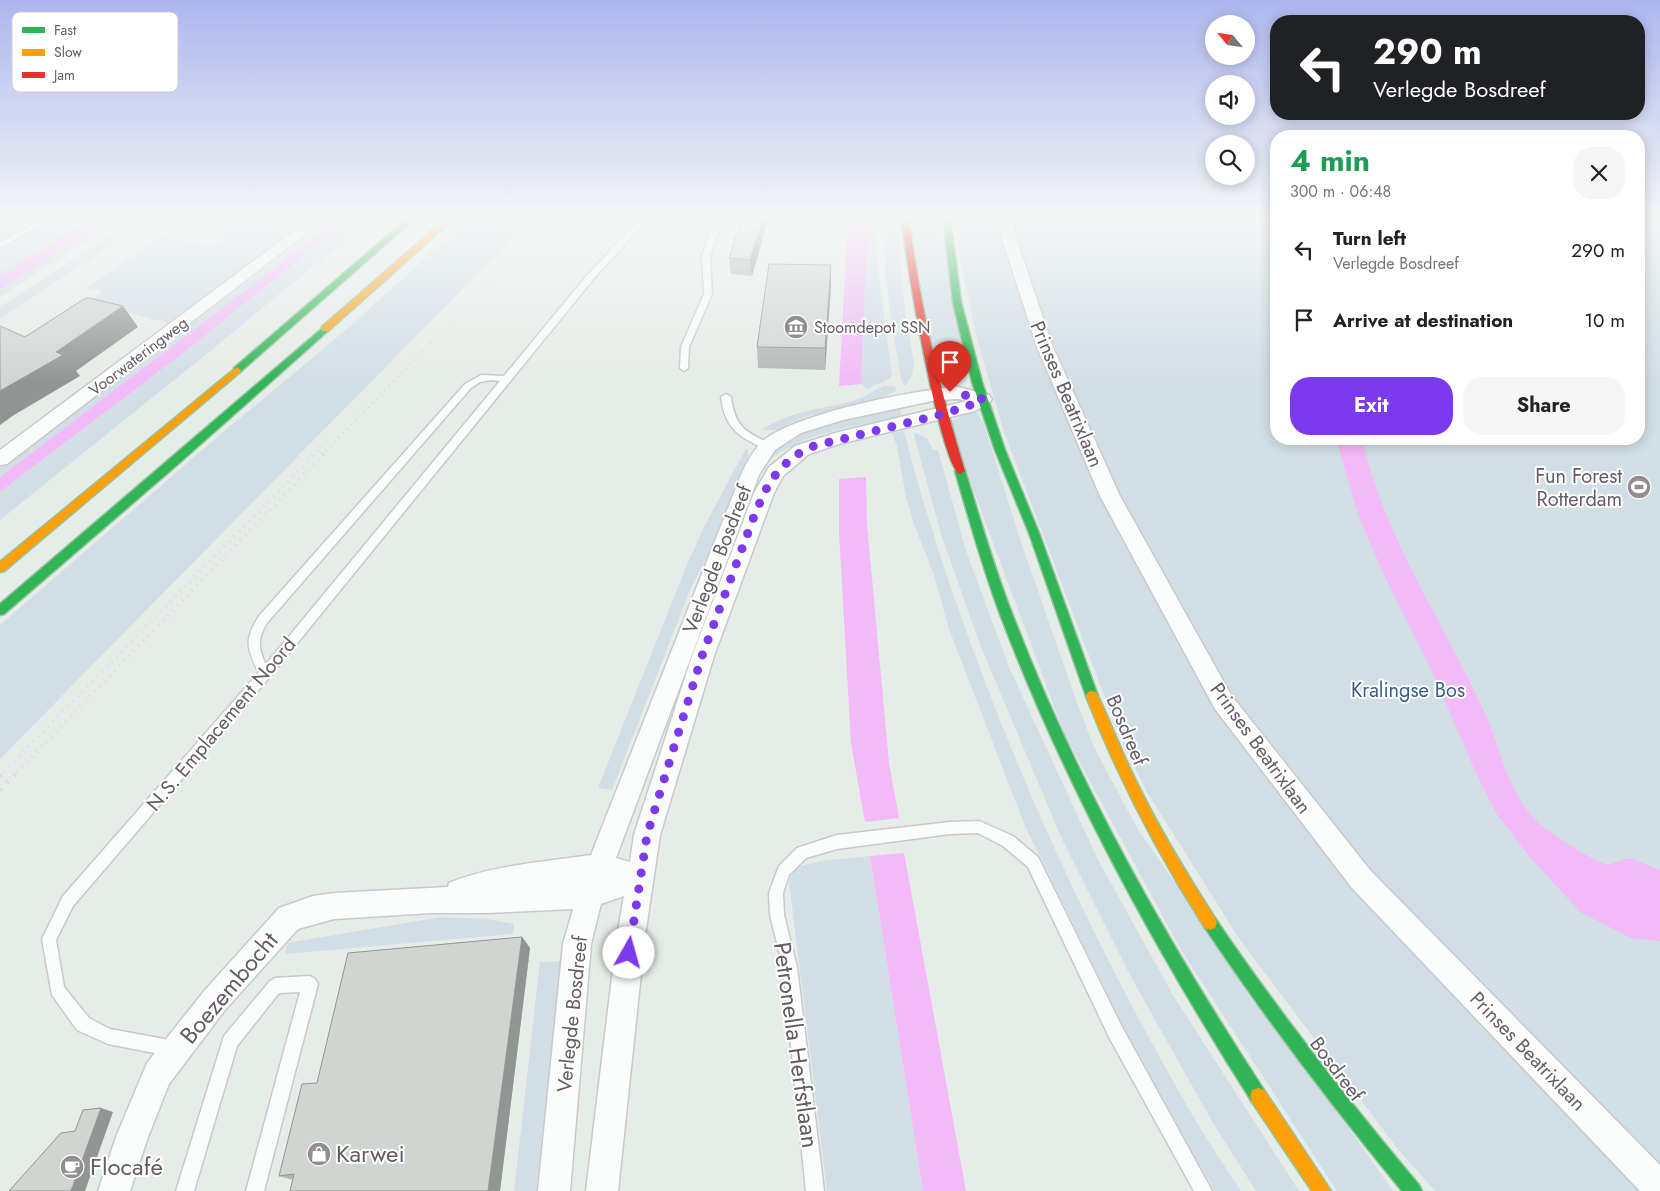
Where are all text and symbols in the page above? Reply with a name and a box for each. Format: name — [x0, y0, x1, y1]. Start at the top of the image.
legend — [12, 12, 178, 92]
north arrow — [1205, 15, 1255, 65]
map controls — [1205, 15, 1255, 185]
text: Fast — [54, 20, 77, 40]
text: 290 m — [1373, 27, 1482, 77]
icon: left — [1290, 35, 1355, 100]
text: Slow — [54, 42, 82, 62]
text: Jam — [52, 65, 75, 85]
text: Verlegde Bosdreef — [1373, 73, 1546, 105]
button: sound — [1205, 75, 1255, 125]
button: search — [1205, 135, 1255, 185]
text: 4 min — [1290, 139, 1370, 182]
button: close — [1573, 147, 1625, 199]
text: 300 m · 06:48 — [1290, 180, 1391, 203]
text: Turn left — [1333, 225, 1406, 252]
icon: left — [1290, 236, 1318, 264]
text: 290 m — [1571, 237, 1625, 264]
text: Verlegde Bosdreef — [1333, 252, 1459, 275]
icon: arrive — [1290, 306, 1318, 334]
text: Arrive at destination — [1333, 307, 1513, 334]
text: 10 m — [1585, 307, 1625, 334]
street label: Voorwateringweg — [84, 312, 193, 401]
museum icon: Stoomdepot SSN — [783, 314, 809, 340]
place label: Stoomdepot SSN — [814, 316, 930, 339]
street label: Prinses Beatrixlaan — [1023, 317, 1110, 472]
pin — [929, 341, 971, 392]
icon: arrive — [936, 348, 964, 376]
button: Exit — [1290, 377, 1453, 435]
button: Share — [1463, 377, 1625, 435]
place label: Fun Forest Rotterdam — [1535, 462, 1622, 514]
sports icon: Fun Forest Rotterdam — [1626, 474, 1652, 500]
street label: Verlegde Bosdreef — [676, 479, 760, 638]
street label: N.S. Emplacement Noord — [140, 631, 303, 818]
park label: Kralingse Bos — [1351, 676, 1465, 705]
street label: Prinses Beatrixlaan — [1203, 677, 1318, 820]
street label: Bosdreef — [1099, 690, 1155, 771]
street label: Boezembocht — [171, 924, 286, 1051]
position arrow — [602, 926, 654, 978]
street label: Verlegde Bosdreef — [550, 933, 595, 1094]
street label: Petronella Herfstlaan — [765, 940, 828, 1150]
street label: Prinses Beatrixlaan — [1463, 985, 1592, 1118]
street label: Bosdreef — [1303, 1031, 1371, 1109]
place label: Karwei — [336, 1136, 405, 1171]
shop icon: Karwei — [306, 1141, 332, 1167]
place label: Flocafé — [90, 1149, 163, 1184]
cafe icon: Flocafé — [59, 1154, 85, 1180]

